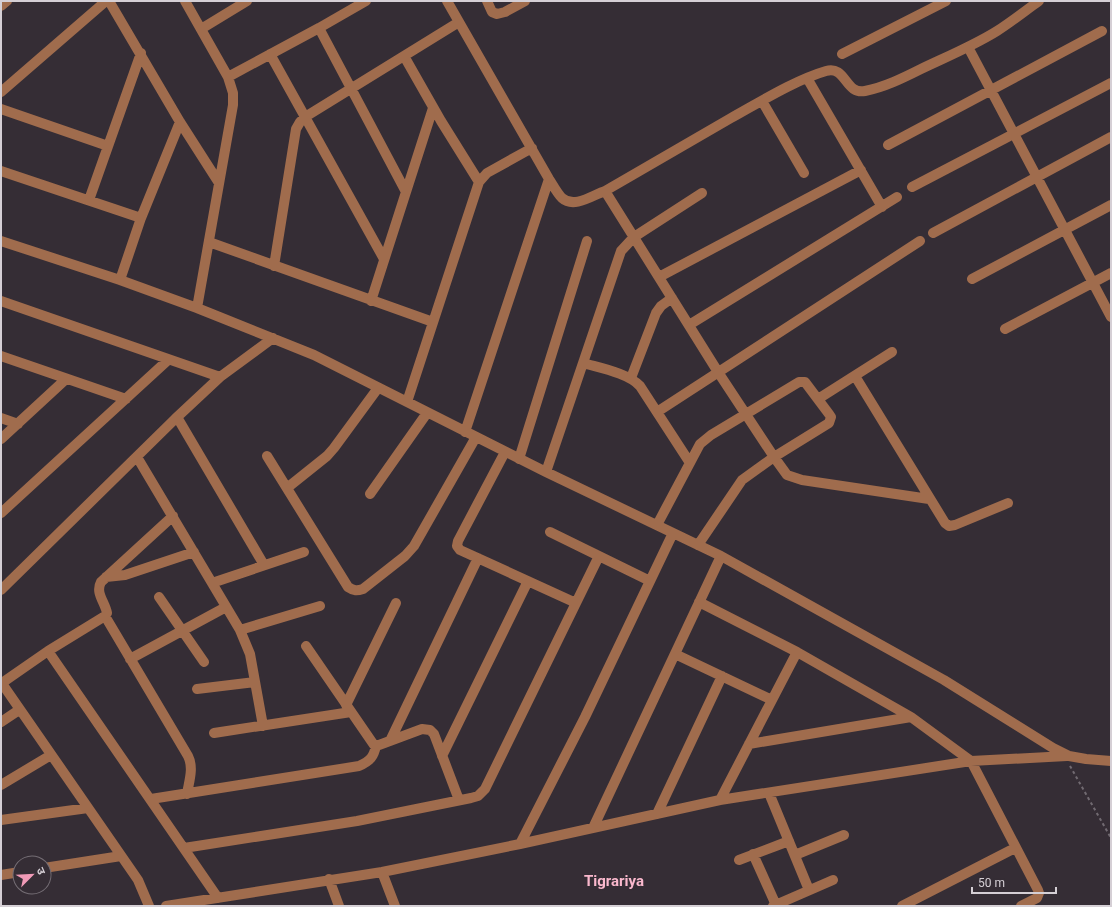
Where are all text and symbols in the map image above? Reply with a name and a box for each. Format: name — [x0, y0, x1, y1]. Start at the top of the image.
north arrow — [12, 855, 52, 895]
text: उ — [33, 866, 48, 877]
scale bar — [972, 869, 1056, 895]
district label: Tigrariya — [584, 872, 644, 890]
text: 50 m — [978, 876, 1005, 890]

